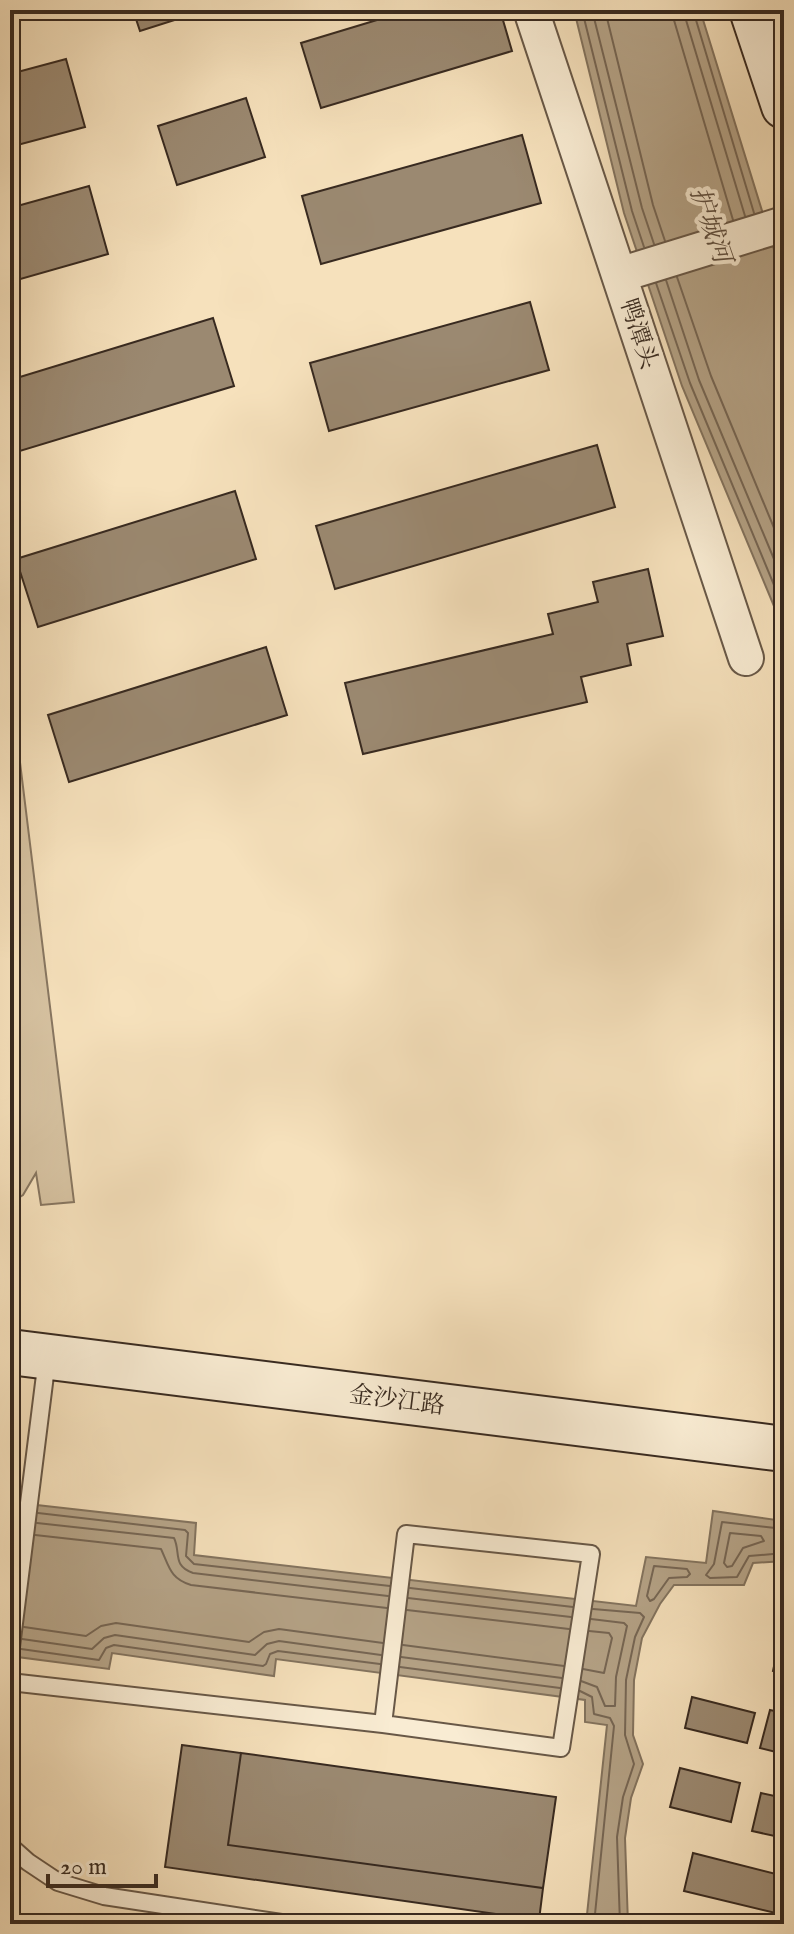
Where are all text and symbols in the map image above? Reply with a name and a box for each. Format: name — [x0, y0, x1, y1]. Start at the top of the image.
water label: 护城河 — [682, 183, 740, 271]
street label: 鸭潭头 — [612, 295, 664, 373]
street label: 金沙江路 — [347, 1380, 447, 1422]
scale bar — [48, 1838, 156, 1888]
text: 20 m — [60, 1852, 107, 1883]

